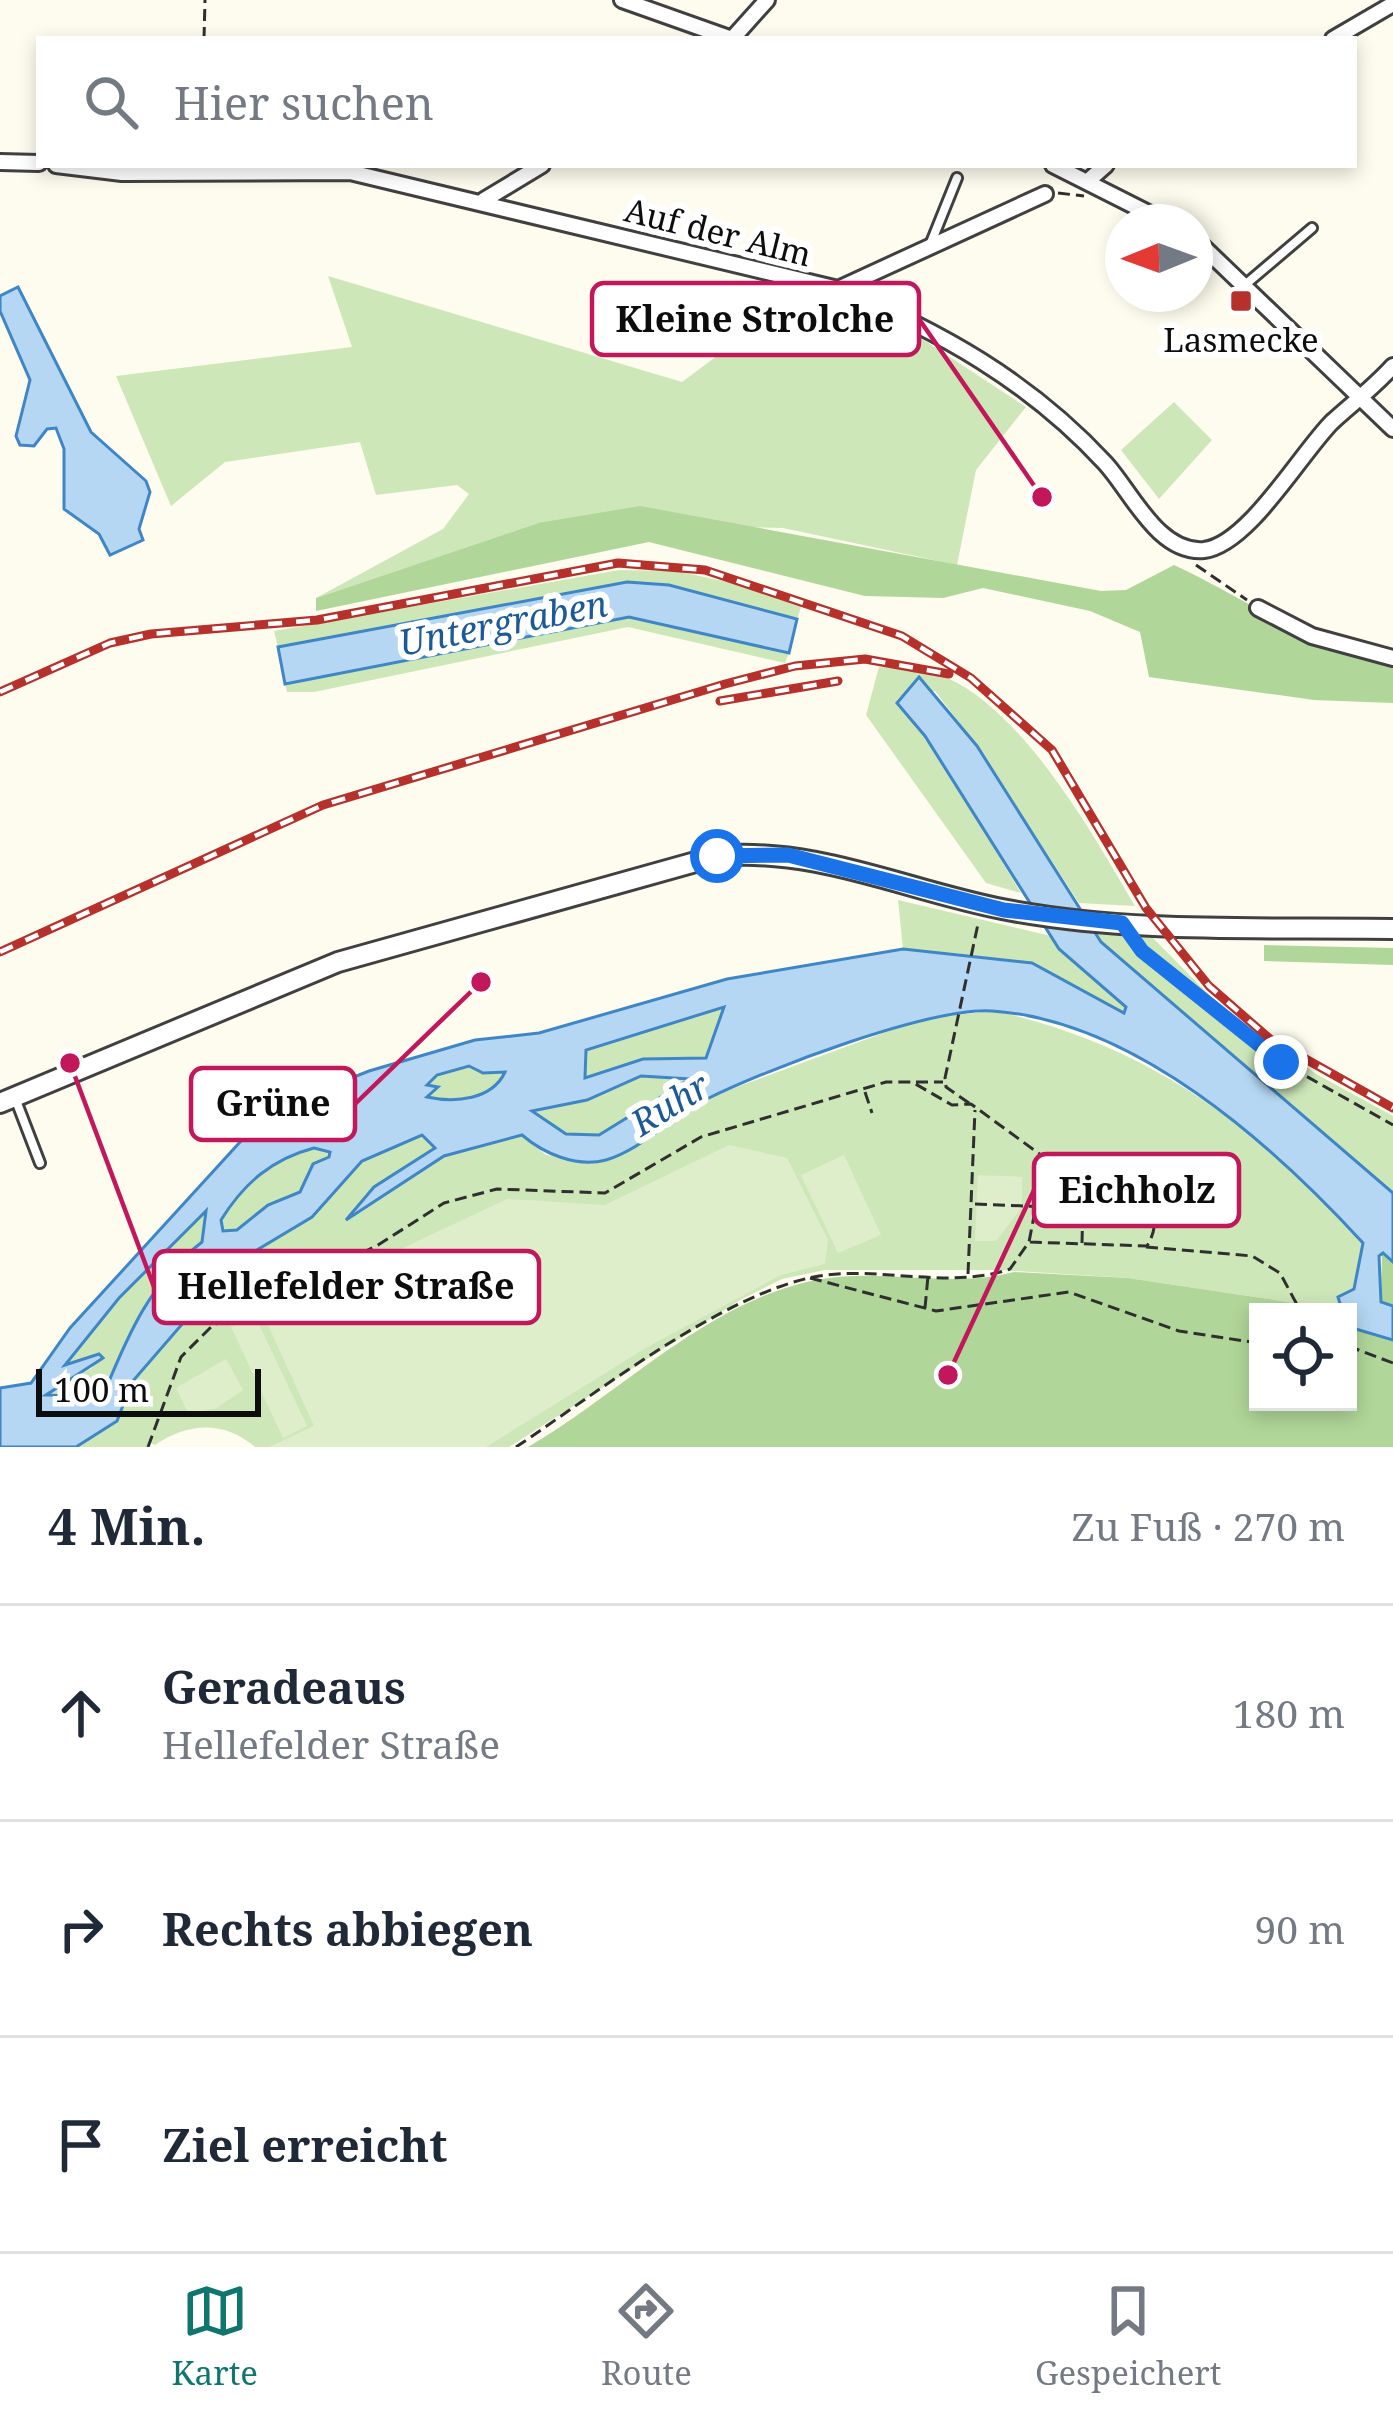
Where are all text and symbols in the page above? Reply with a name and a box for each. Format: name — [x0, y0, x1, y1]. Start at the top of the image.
search box — [36, 36, 1357, 168]
icon: search — [78, 69, 144, 135]
text: Hier suchen — [174, 72, 434, 133]
street label: Auf der Alm — [620, 187, 816, 276]
north arrow — [1105, 204, 1213, 312]
callout: Kleine Strolche — [592, 283, 919, 355]
marker: Lasmecke — [1228, 288, 1254, 314]
text: Kleine Strolche — [616, 294, 894, 343]
place label: Lasmecke — [1163, 317, 1319, 362]
water label: Untergraben — [394, 578, 611, 667]
route start — [690, 829, 744, 883]
route end — [1254, 1035, 1308, 1089]
water label: Ruhr — [620, 1060, 719, 1147]
callout: Grüne — [191, 1068, 355, 1140]
text: Grüne — [215, 1078, 331, 1127]
callout: Eichholz — [1034, 1154, 1239, 1226]
text: Eichholz — [1059, 1165, 1216, 1214]
callout: Hellefelder Straße — [154, 1251, 539, 1323]
text: Hellefelder Straße — [177, 1261, 515, 1310]
map controls — [1249, 1303, 1357, 1411]
button: locate — [1249, 1303, 1357, 1411]
scale bar — [36, 1363, 261, 1416]
text: 100 m — [54, 1367, 149, 1412]
text: 4 Min. — [48, 1490, 206, 1560]
text: Zu Fuß · 270 m — [1072, 1499, 1345, 1552]
text: Geradeaus — [162, 1656, 406, 1717]
icon: ahead — [48, 1680, 114, 1746]
text: 180 m — [1233, 1686, 1345, 1739]
text: Hellefelder Straße — [162, 1717, 500, 1770]
icon: right — [48, 1896, 114, 1962]
text: Rechts abbiegen — [162, 1898, 533, 1959]
text: 90 m — [1254, 1902, 1345, 1955]
icon: arrive — [48, 2112, 114, 2178]
text: Ziel erreicht — [162, 2114, 447, 2175]
tab: Karte — [171, 2278, 258, 2395]
tab: Route — [601, 2278, 692, 2395]
tab: Gespeichert — [1035, 2278, 1221, 2395]

